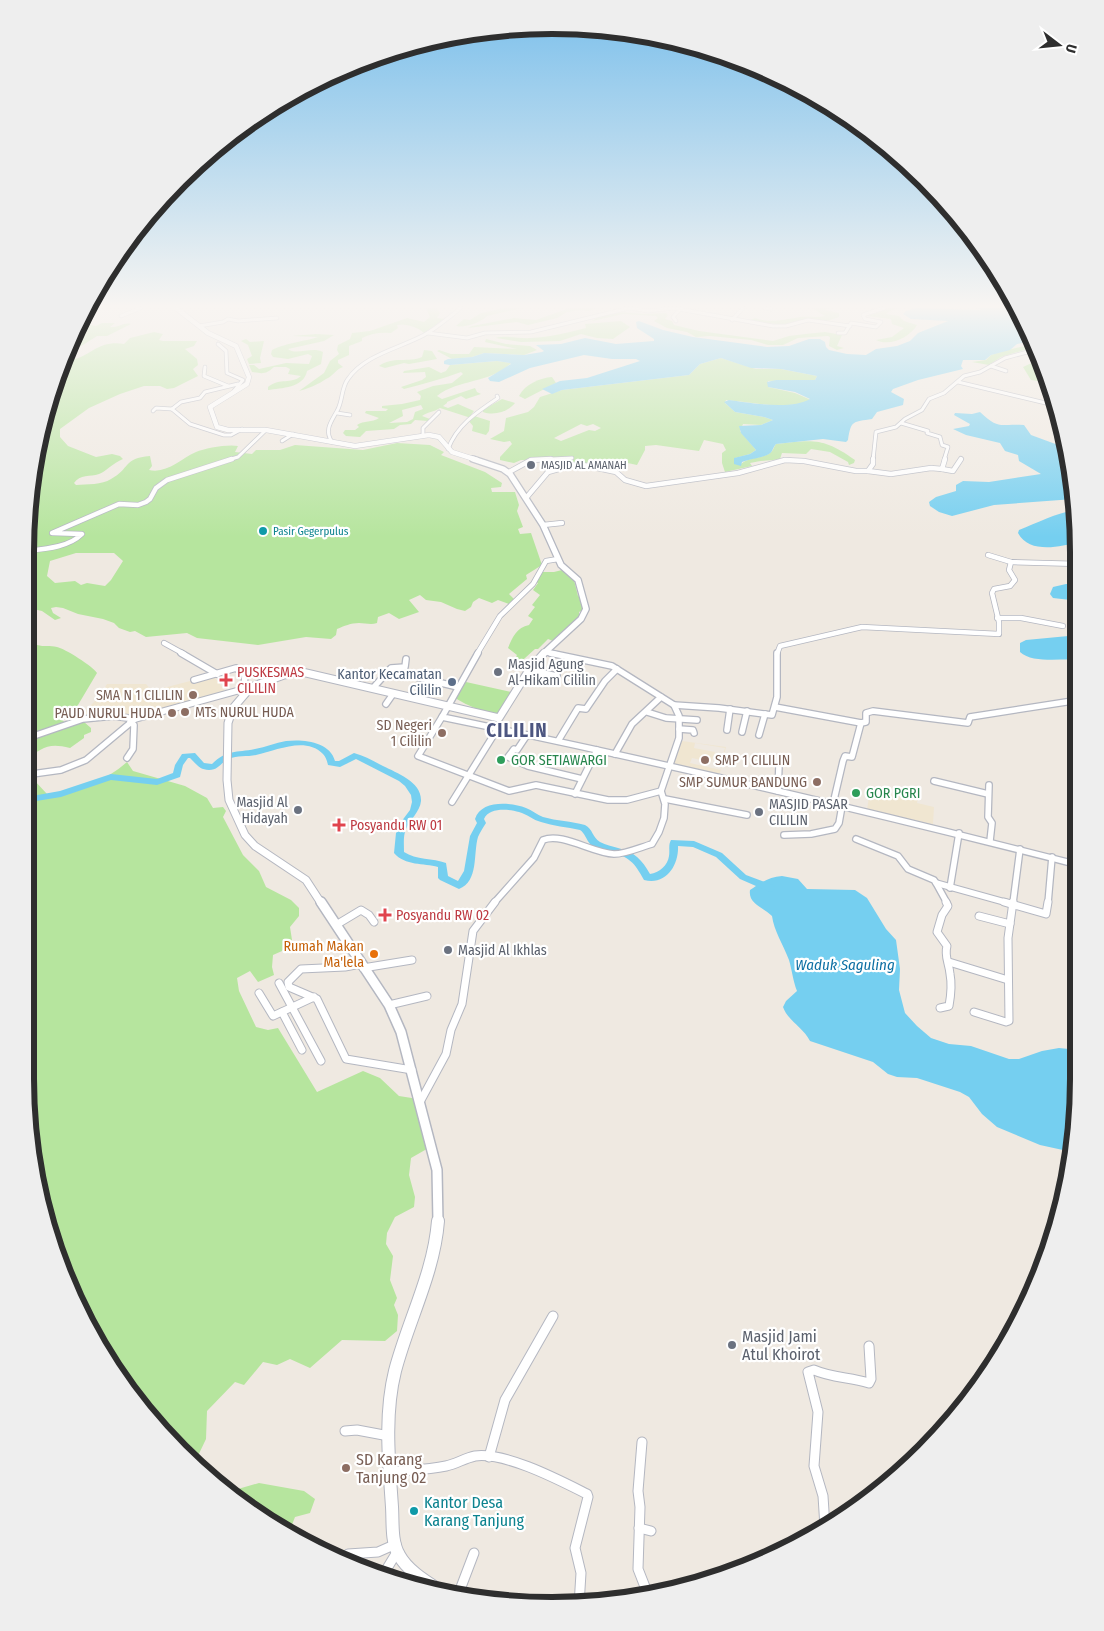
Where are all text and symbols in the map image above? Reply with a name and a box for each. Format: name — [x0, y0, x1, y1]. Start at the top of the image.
north arrow — [1034, 20, 1084, 70]
text: U — [1062, 42, 1080, 55]
marker: MASJID AL AMANAH — [525, 459, 537, 471]
place label: MASJID AL AMANAH — [541, 459, 627, 472]
marker: Pasir Gegerpulus — [257, 525, 269, 537]
place label: Pasir Gegerpulus — [273, 525, 349, 538]
place label: Masjid Agung Al-Hikam Cililin — [508, 656, 596, 689]
place label: PUSKESMAS CILILIN — [237, 664, 304, 697]
place label: Kantor Kecamatan Cililin — [337, 666, 442, 699]
marker: Masjid Agung Al-Hikam Cililin — [492, 666, 504, 678]
marker: PUSKESMAS CILILIN — [219, 673, 233, 687]
marker: Kantor Kecamatan Cililin — [446, 676, 458, 688]
place label: SMA N 1 CILILIN — [96, 687, 183, 704]
marker: SMA N 1 CILILIN — [187, 689, 199, 701]
place label: MTs NURUL HUDA — [195, 704, 295, 721]
place label: PAUD NURUL HUDA — [55, 705, 163, 722]
marker: MTs NURUL HUDA — [179, 706, 191, 718]
marker: PAUD NURUL HUDA — [166, 707, 178, 719]
place label: SD Negeri 1 Cililin — [377, 717, 432, 750]
district label: CILILIN — [486, 719, 548, 742]
marker: SD Negeri 1 Cililin — [436, 727, 448, 739]
place label: GOR SETIAWARGI — [511, 752, 607, 769]
place label: SMP 1 CILILIN — [715, 752, 790, 769]
marker: GOR SETIAWARGI — [495, 754, 507, 766]
marker: SMP 1 CILILIN — [699, 754, 711, 766]
place label: SMP SUMUR BANDUNG — [679, 774, 807, 791]
marker: SMP SUMUR BANDUNG — [811, 776, 823, 788]
place label: GOR PGRI — [866, 785, 920, 802]
marker: GOR PGRI — [850, 787, 862, 799]
place label: Masjid Al Hidayah — [236, 794, 288, 827]
place label: MASJID PASAR CILILIN — [769, 796, 848, 829]
marker: Masjid Al Hidayah — [292, 804, 304, 816]
marker: MASJID PASAR CILILIN — [753, 806, 765, 818]
place label: Posyandu RW 01 — [350, 817, 442, 834]
marker: Posyandu RW 01 — [332, 818, 346, 832]
place label: Posyandu RW 02 — [396, 907, 489, 924]
marker: Posyandu RW 02 — [378, 908, 392, 922]
place label: Rumah Makan Ma'lela — [283, 938, 364, 971]
place label: Masjid Al Ikhlas — [458, 942, 547, 959]
marker: Masjid Al Ikhlas — [442, 944, 454, 956]
marker: Rumah Makan Ma'lela — [368, 948, 380, 960]
water label: Waduk Saguling — [795, 956, 895, 974]
place label: Masjid Jami Atul Khoirot — [742, 1327, 821, 1364]
marker: Masjid Jami Atul Khoirot — [726, 1339, 738, 1351]
place label: SD Karang Tanjung 02 — [356, 1450, 426, 1487]
marker: SD Karang Tanjung 02 — [340, 1462, 352, 1474]
place label: Kantor Desa Karang Tanjung — [424, 1493, 525, 1530]
marker: Kantor Desa Karang Tanjung — [408, 1505, 420, 1517]

